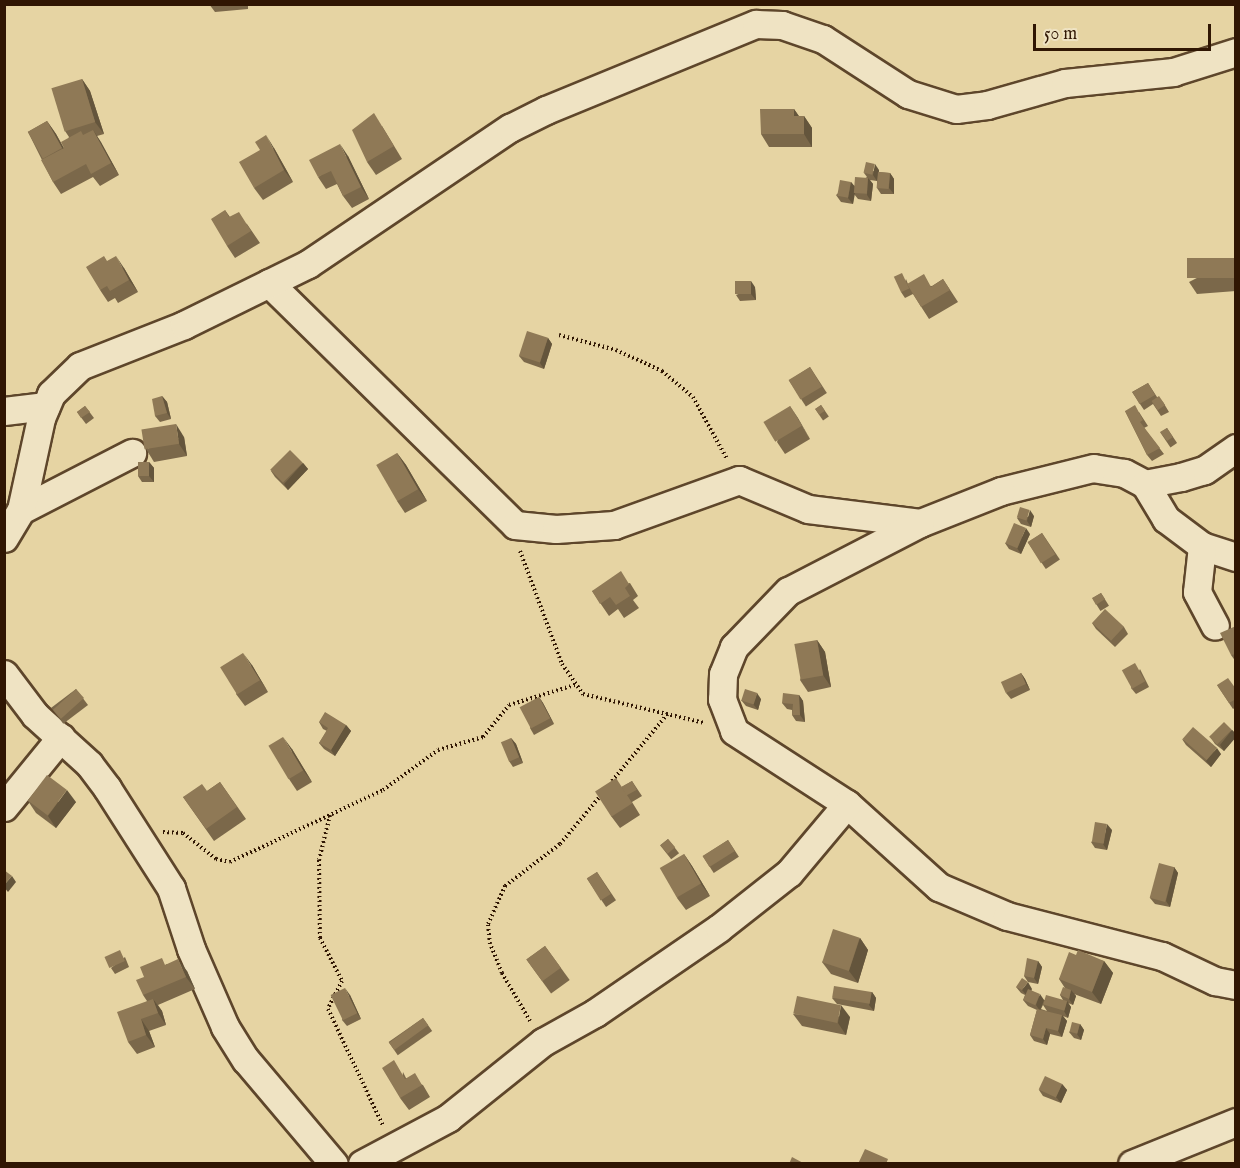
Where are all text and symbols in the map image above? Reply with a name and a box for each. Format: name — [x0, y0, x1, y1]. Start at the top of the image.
scale bar — [1036, 12, 1214, 50]
text: 50 m — [1044, 23, 1077, 46]

